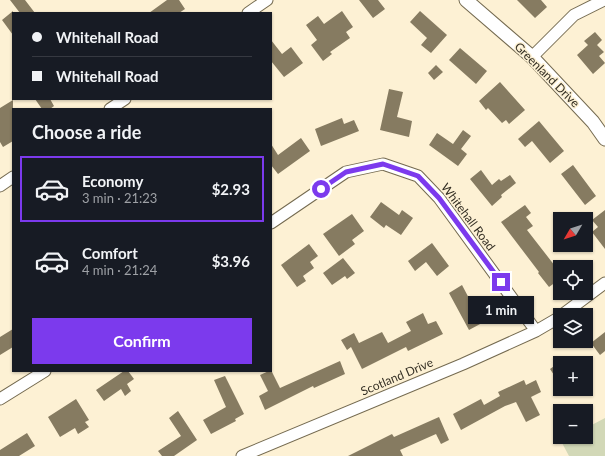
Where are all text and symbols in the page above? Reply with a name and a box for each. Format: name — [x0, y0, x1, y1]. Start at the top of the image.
text: Whitehall Road — [56, 28, 159, 46]
street label: Greenland Drive — [512, 39, 583, 110]
text: Whitehall Road — [56, 67, 159, 85]
text: Choose a ride — [32, 121, 141, 143]
icon: car — [34, 171, 70, 207]
text: Economy — [82, 172, 143, 190]
text: $2.93 — [212, 180, 250, 198]
route start — [312, 180, 330, 198]
street label: Whitehall Road — [438, 180, 499, 253]
text: 3 min · 21:23 — [82, 190, 157, 206]
north arrow — [553, 212, 593, 252]
map controls — [553, 212, 593, 444]
icon: car — [34, 243, 70, 279]
text: Comfort — [82, 244, 138, 262]
text: $3.96 — [212, 252, 250, 270]
button: locate — [553, 260, 593, 300]
text: 4 min · 21:24 — [82, 262, 157, 278]
route end — [492, 273, 510, 291]
callout: 1 min — [468, 296, 534, 324]
text: 1 min — [485, 302, 517, 318]
button: layers — [553, 308, 593, 348]
button: Confirm — [32, 318, 252, 364]
street label: Scotland Drive — [358, 355, 435, 398]
button: + — [553, 356, 593, 396]
button: − — [553, 404, 593, 444]

